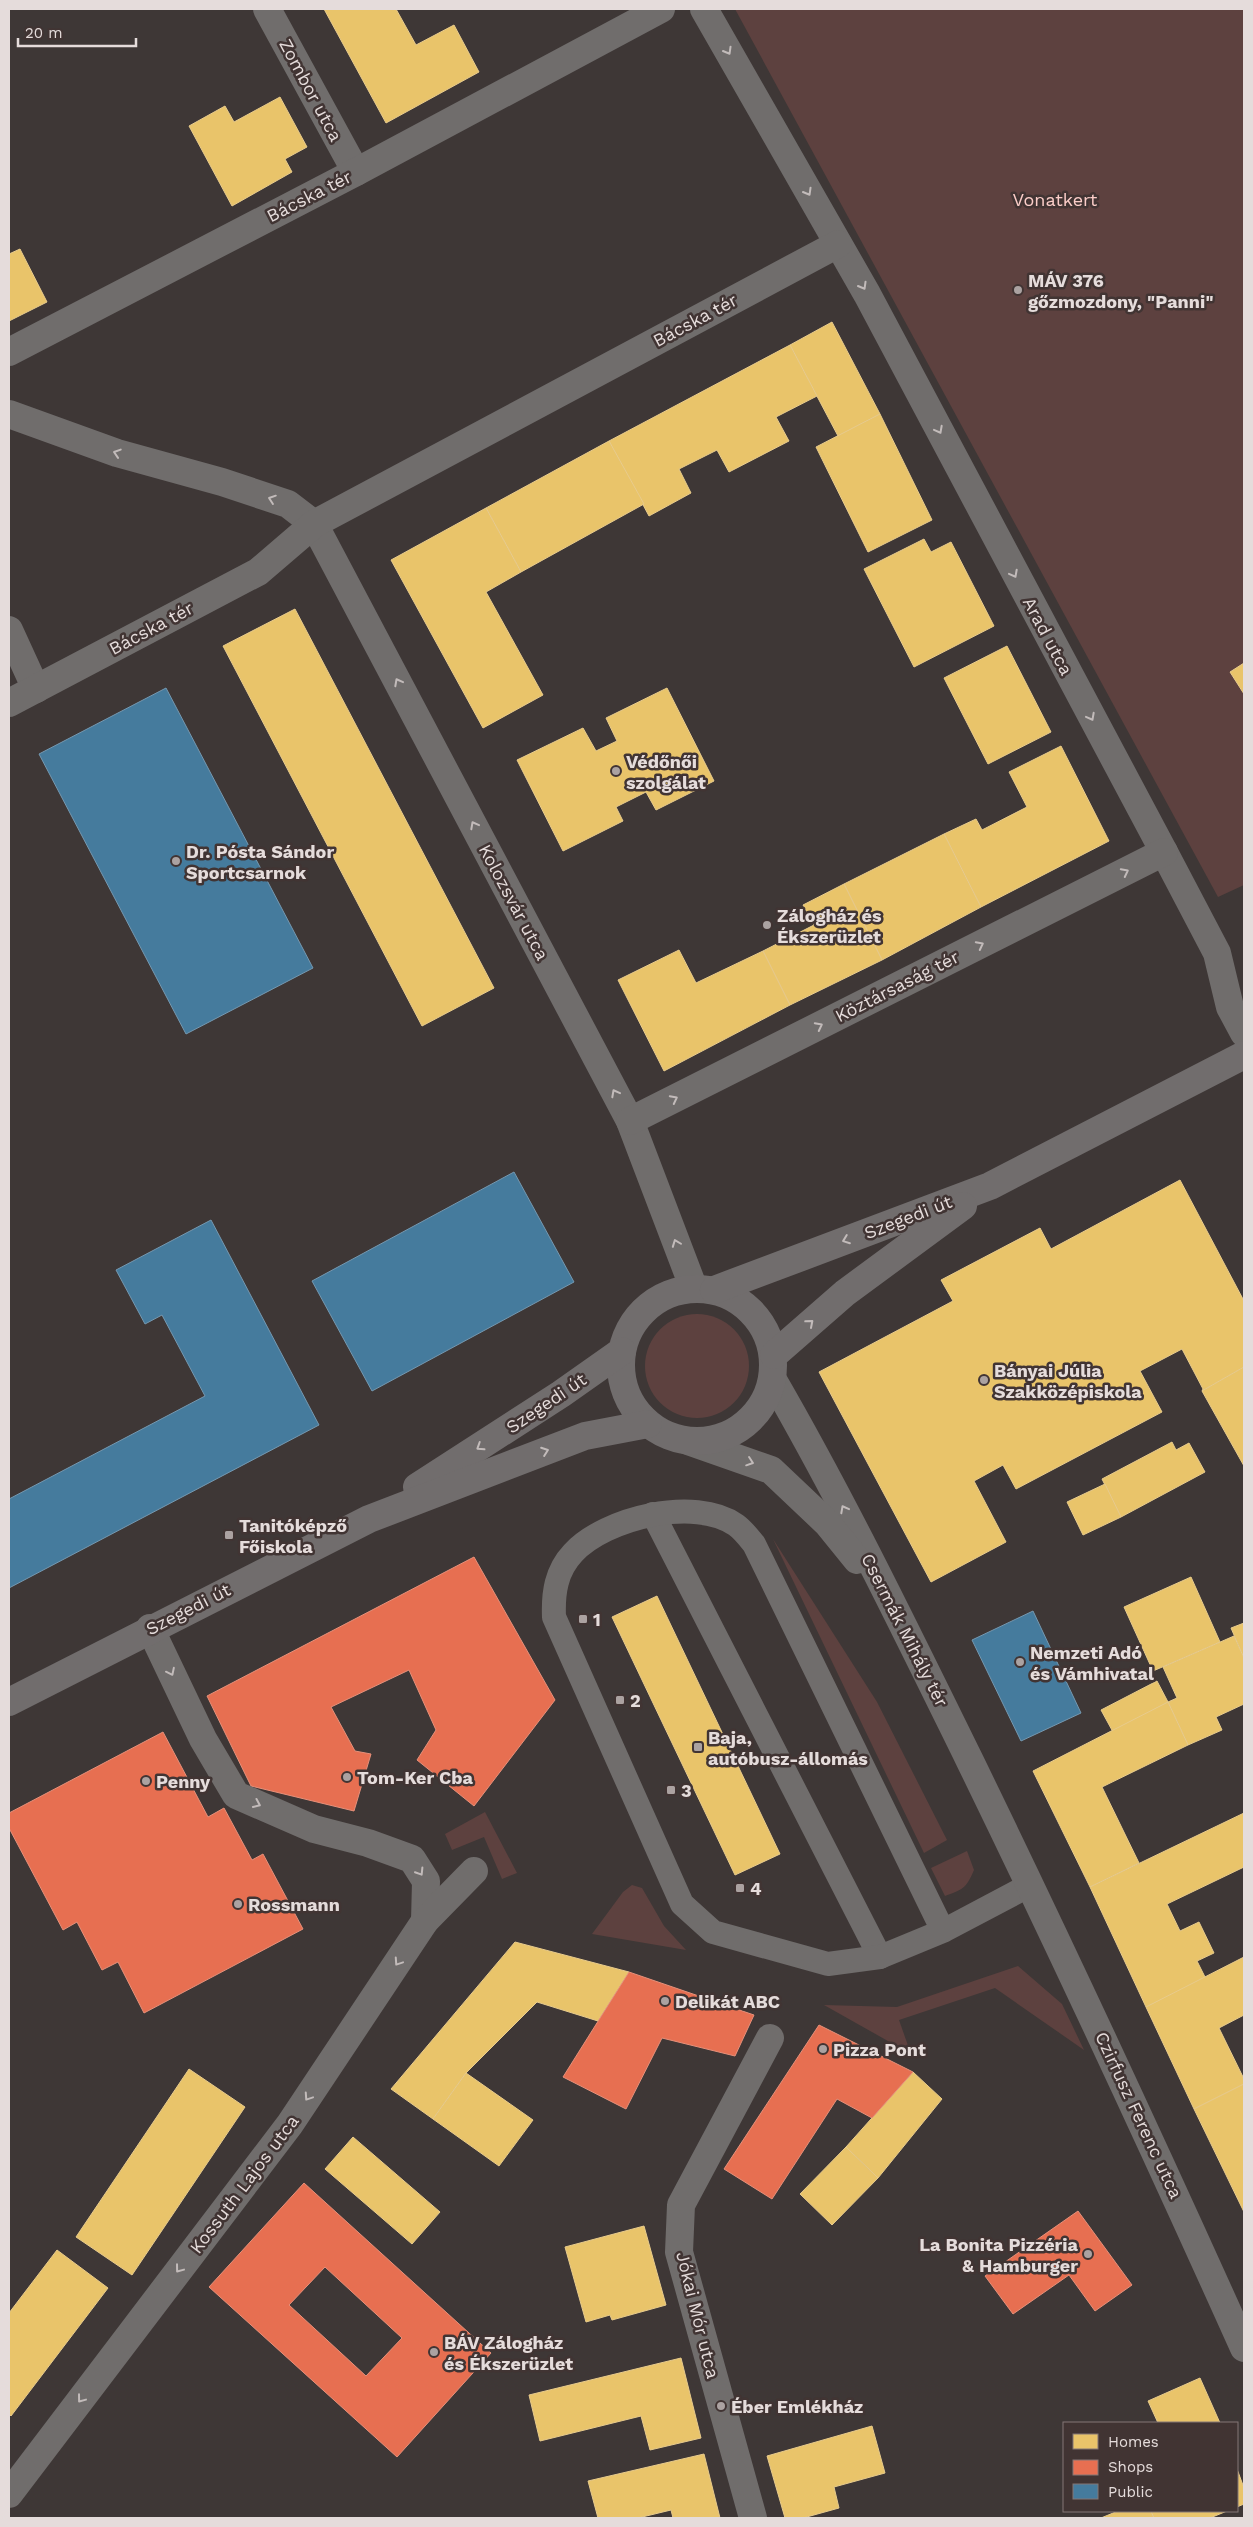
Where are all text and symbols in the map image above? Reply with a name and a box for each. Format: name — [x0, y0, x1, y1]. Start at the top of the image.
scale bar — [18, 15, 135, 47]
text: 20 m — [25, 24, 63, 42]
street label: Zombor utca — [275, 35, 347, 145]
one-way arrow — [722, 46, 732, 55]
street label: Bácska tér — [263, 166, 355, 226]
one-way arrow — [802, 187, 812, 196]
park label: Vonatkert — [1013, 189, 1098, 210]
place label: MÁV 376 gőzmozdony, "Panni" — [1028, 270, 1213, 312]
one-way arrow — [856, 281, 866, 290]
marker: MÁV 376 gőzmozdony, "Panni" — [1012, 284, 1024, 296]
street label: Bácska tér — [649, 289, 741, 351]
one-way arrow — [932, 425, 942, 434]
one-way arrow — [113, 448, 121, 458]
one-way arrow — [269, 495, 277, 505]
one-way arrow — [1008, 568, 1018, 577]
street label: Arad utca — [1019, 593, 1077, 679]
street label: Bácska tér — [105, 597, 197, 659]
one-way arrow — [394, 678, 404, 687]
one-way arrow — [1085, 711, 1095, 720]
place label: Védőnői szolgálat — [626, 751, 706, 793]
marker: Védőnői szolgálat — [610, 765, 622, 777]
one-way arrow — [470, 822, 480, 831]
street label: Kolozsvár utca — [475, 840, 553, 964]
place label: Dr. Pósta Sándor Sportcsarnok — [186, 841, 334, 883]
marker: Dr. Pósta Sándor Sportcsarnok — [170, 855, 182, 867]
one-way arrow — [1119, 868, 1128, 878]
place label: Zálogház és Ékszerüzlet — [777, 905, 882, 947]
marker: Zálogház és Ékszerüzlet — [761, 919, 773, 931]
one-way arrow — [974, 941, 983, 951]
street label: Köztársaság tér — [832, 946, 962, 1026]
one-way arrow — [814, 1022, 823, 1032]
one-way arrow — [611, 1089, 621, 1098]
one-way arrow — [668, 1095, 677, 1105]
street label: Szegedi út — [861, 1191, 955, 1243]
one-way arrow — [842, 1234, 850, 1244]
one-way arrow — [672, 1239, 682, 1248]
one-way arrow — [805, 1320, 814, 1329]
place label: Bányai Júlia Szakközépiskola — [994, 1360, 1142, 1402]
street label: Szegedi út — [502, 1368, 590, 1437]
marker: Bányai Júlia Szakközépiskola — [978, 1374, 990, 1386]
one-way arrow — [476, 1440, 485, 1450]
one-way arrow — [540, 1447, 549, 1457]
one-way arrow — [746, 1457, 754, 1467]
one-way arrow — [840, 1506, 850, 1515]
place label: Tanitóképző Főiskola — [239, 1515, 347, 1557]
marker: Tanitóképző Főiskola — [223, 1529, 235, 1541]
street label: Csermák Mihály tér — [857, 1550, 953, 1710]
street label: Szegedi út — [142, 1579, 234, 1639]
place label: 1 — [593, 1609, 601, 1630]
marker: 1 — [577, 1613, 589, 1625]
place label: Nemzeti Adó és Vámhivatal — [1030, 1642, 1154, 1684]
marker: Nemzeti Adó és Vámhivatal — [1014, 1656, 1026, 1668]
one-way arrow — [165, 1667, 175, 1676]
place label: 2 — [630, 1690, 641, 1711]
marker: 2 — [614, 1694, 626, 1706]
place label: Baja, autóbusz-állomás — [708, 1727, 868, 1769]
marker: Baja, autóbusz-állomás — [692, 1741, 704, 1753]
place label: Tom-Ker Cba — [357, 1767, 474, 1788]
place label: Penny — [156, 1771, 211, 1792]
marker: Tom-Ker Cba — [341, 1771, 353, 1783]
marker: Penny — [140, 1775, 152, 1787]
place label: 3 — [681, 1780, 692, 1801]
marker: 3 — [665, 1784, 677, 1796]
one-way arrow — [252, 1798, 261, 1809]
one-way arrow — [414, 1867, 424, 1876]
place label: 4 — [750, 1878, 762, 1899]
marker: 4 — [734, 1882, 746, 1894]
place label: Rossmann — [248, 1894, 340, 1915]
marker: Rossmann — [232, 1898, 244, 1910]
one-way arrow — [394, 1956, 404, 1965]
place label: Delikát ABC — [675, 1991, 780, 2012]
marker: Delikát ABC — [659, 1995, 671, 2007]
street label: Czirfusz Ferenc utca — [1091, 2028, 1187, 2202]
place label: Pizza Pont — [833, 2039, 926, 2060]
marker: Pizza Pont — [817, 2043, 829, 2055]
one-way arrow — [305, 2091, 314, 2101]
street label: Kossuth Lajos utca — [185, 2111, 303, 2257]
place label: La Bonita Pizzéria & Hamburger — [919, 2234, 1079, 2276]
marker: La Bonita Pizzéria & Hamburger — [1082, 2248, 1094, 2260]
street label: Jókai Mór utca — [672, 2249, 724, 2381]
one-way arrow — [176, 2263, 185, 2273]
place label: BÁV Zálogház és Ékszerüzlet — [444, 2332, 573, 2374]
marker: BÁV Zálogház és Ékszerüzlet — [428, 2346, 440, 2358]
one-way arrow — [78, 2393, 86, 2402]
place label: Éber Emlékház — [731, 2396, 863, 2417]
marker: Éber Emlékház — [715, 2400, 727, 2412]
legend — [1063, 2422, 1238, 2512]
text: Homes — [1108, 2433, 1159, 2451]
text: Shops — [1108, 2458, 1153, 2476]
text: Public — [1108, 2483, 1153, 2501]

